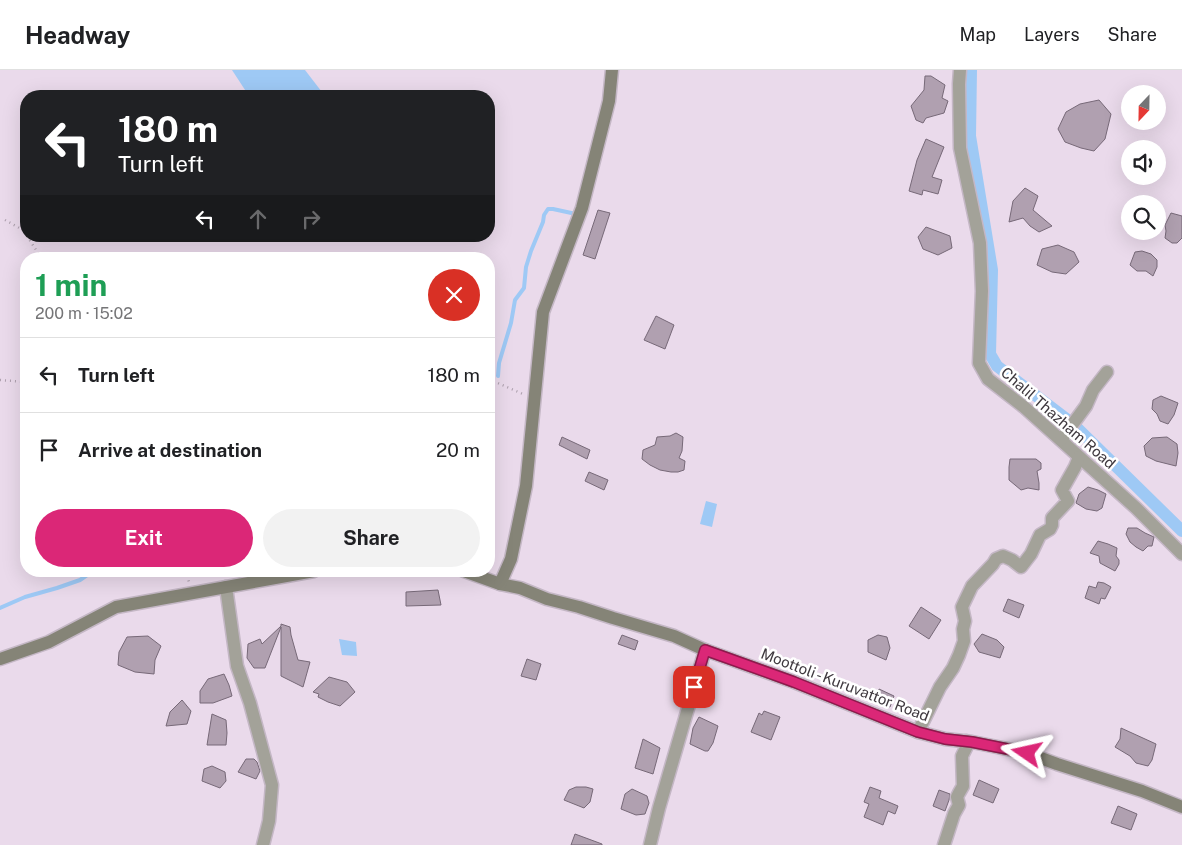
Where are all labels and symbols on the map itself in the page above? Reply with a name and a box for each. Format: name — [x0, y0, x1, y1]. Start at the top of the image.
north arrow — [1121, 85, 1166, 130]
street label: Chalil Thazham Road — [998, 363, 1119, 472]
street label: Moottoli - Kuruvattor Road — [759, 645, 932, 725]
pin — [673, 666, 715, 708]
position arrow — [1000, 726, 1052, 778]

